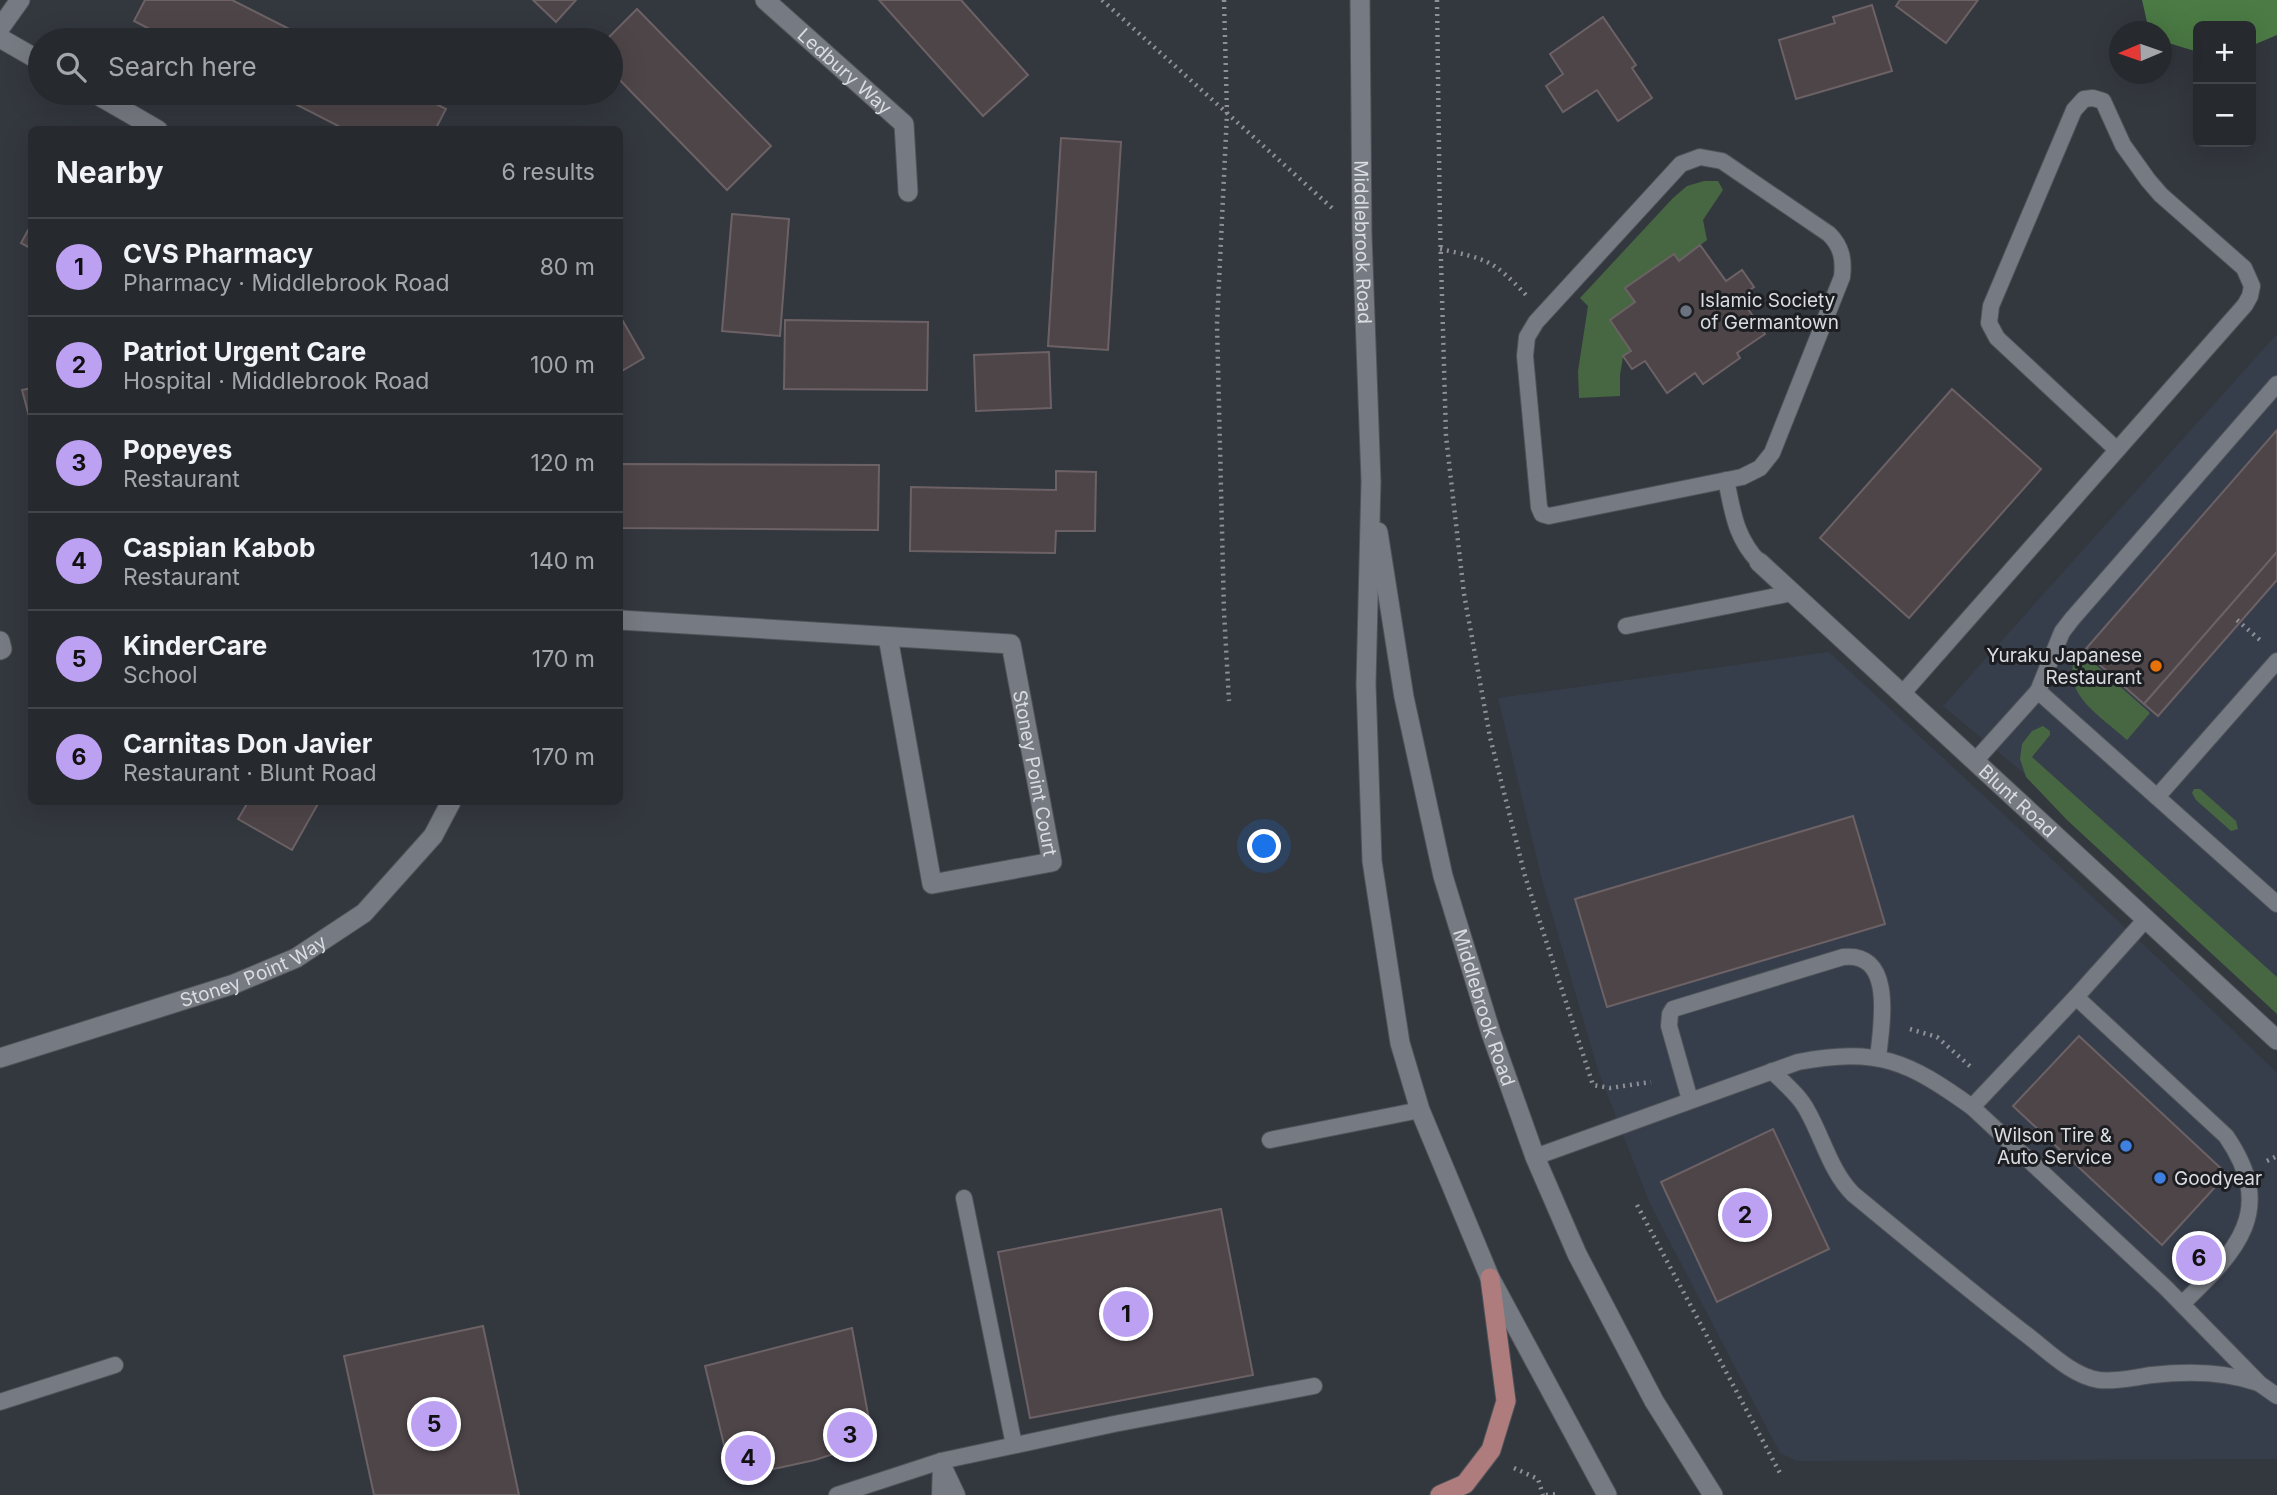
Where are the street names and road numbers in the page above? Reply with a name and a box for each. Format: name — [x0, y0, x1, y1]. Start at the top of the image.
street label: Ledbury Way — [793, 24, 897, 120]
street label: Middlebrook Road — [1349, 160, 1376, 324]
street label: Stoney Point Court — [1008, 688, 1062, 858]
street label: Blunt Road — [1974, 760, 2061, 842]
street label: Middlebrook Road — [1448, 926, 1520, 1089]
street label: Stoney Point Way — [177, 930, 331, 1012]

